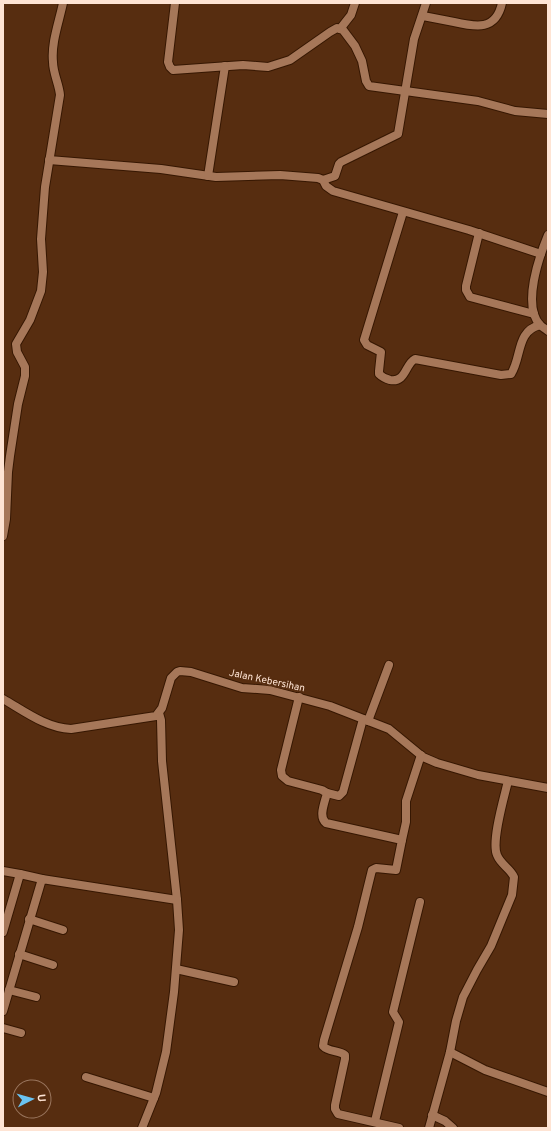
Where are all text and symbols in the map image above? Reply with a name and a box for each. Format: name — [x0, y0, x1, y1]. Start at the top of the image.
street label: Jalan Kebersihan — [228, 667, 306, 695]
north arrow — [12, 1079, 52, 1119]
text: U — [34, 1093, 48, 1103]

